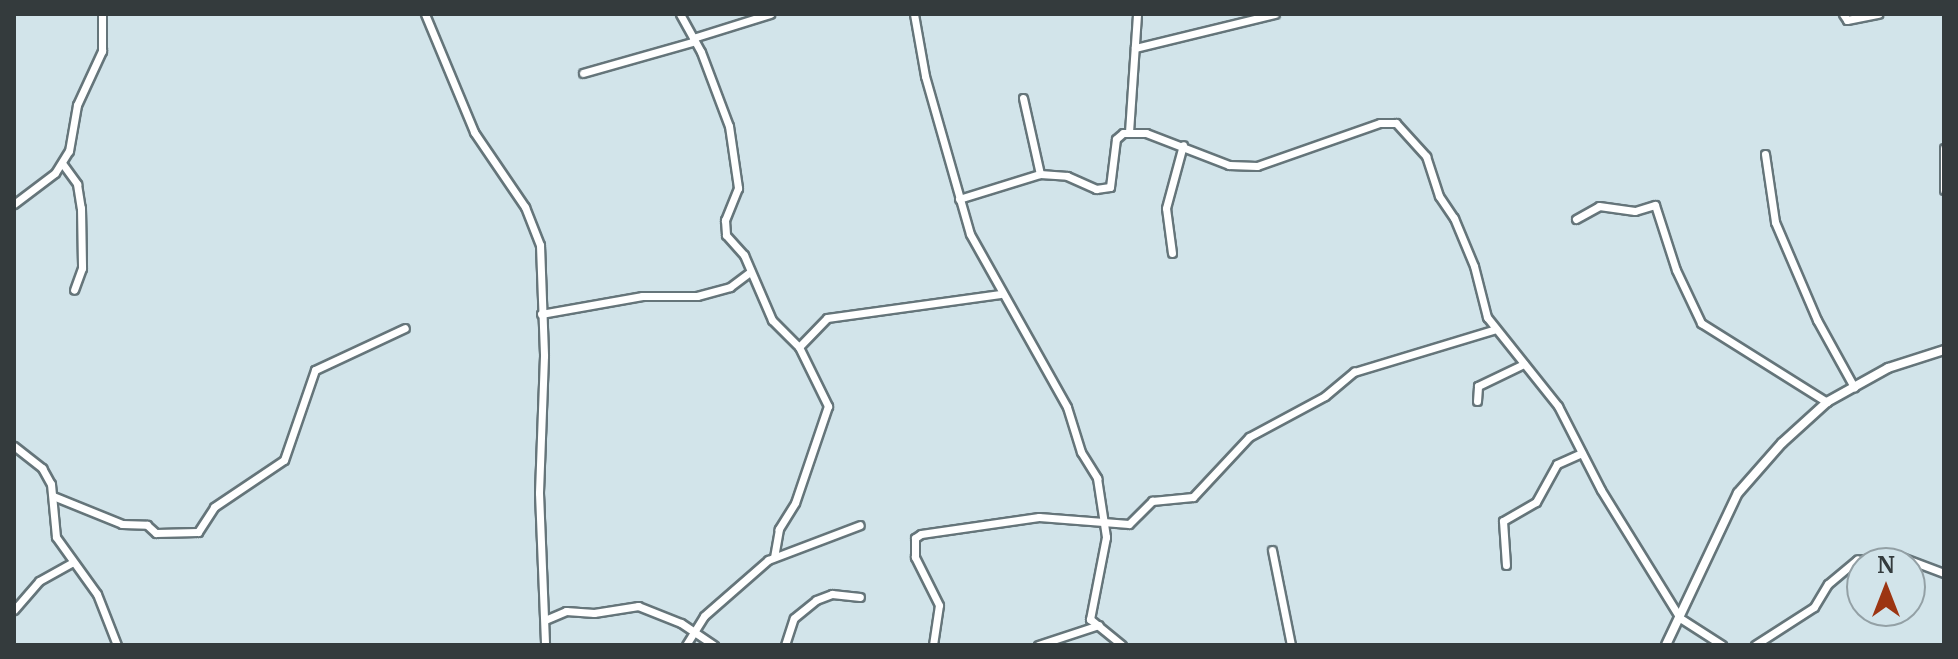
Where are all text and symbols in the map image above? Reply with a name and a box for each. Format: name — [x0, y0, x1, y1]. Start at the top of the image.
north arrow — [1846, 547, 1926, 627]
text: N — [1877, 551, 1895, 579]

